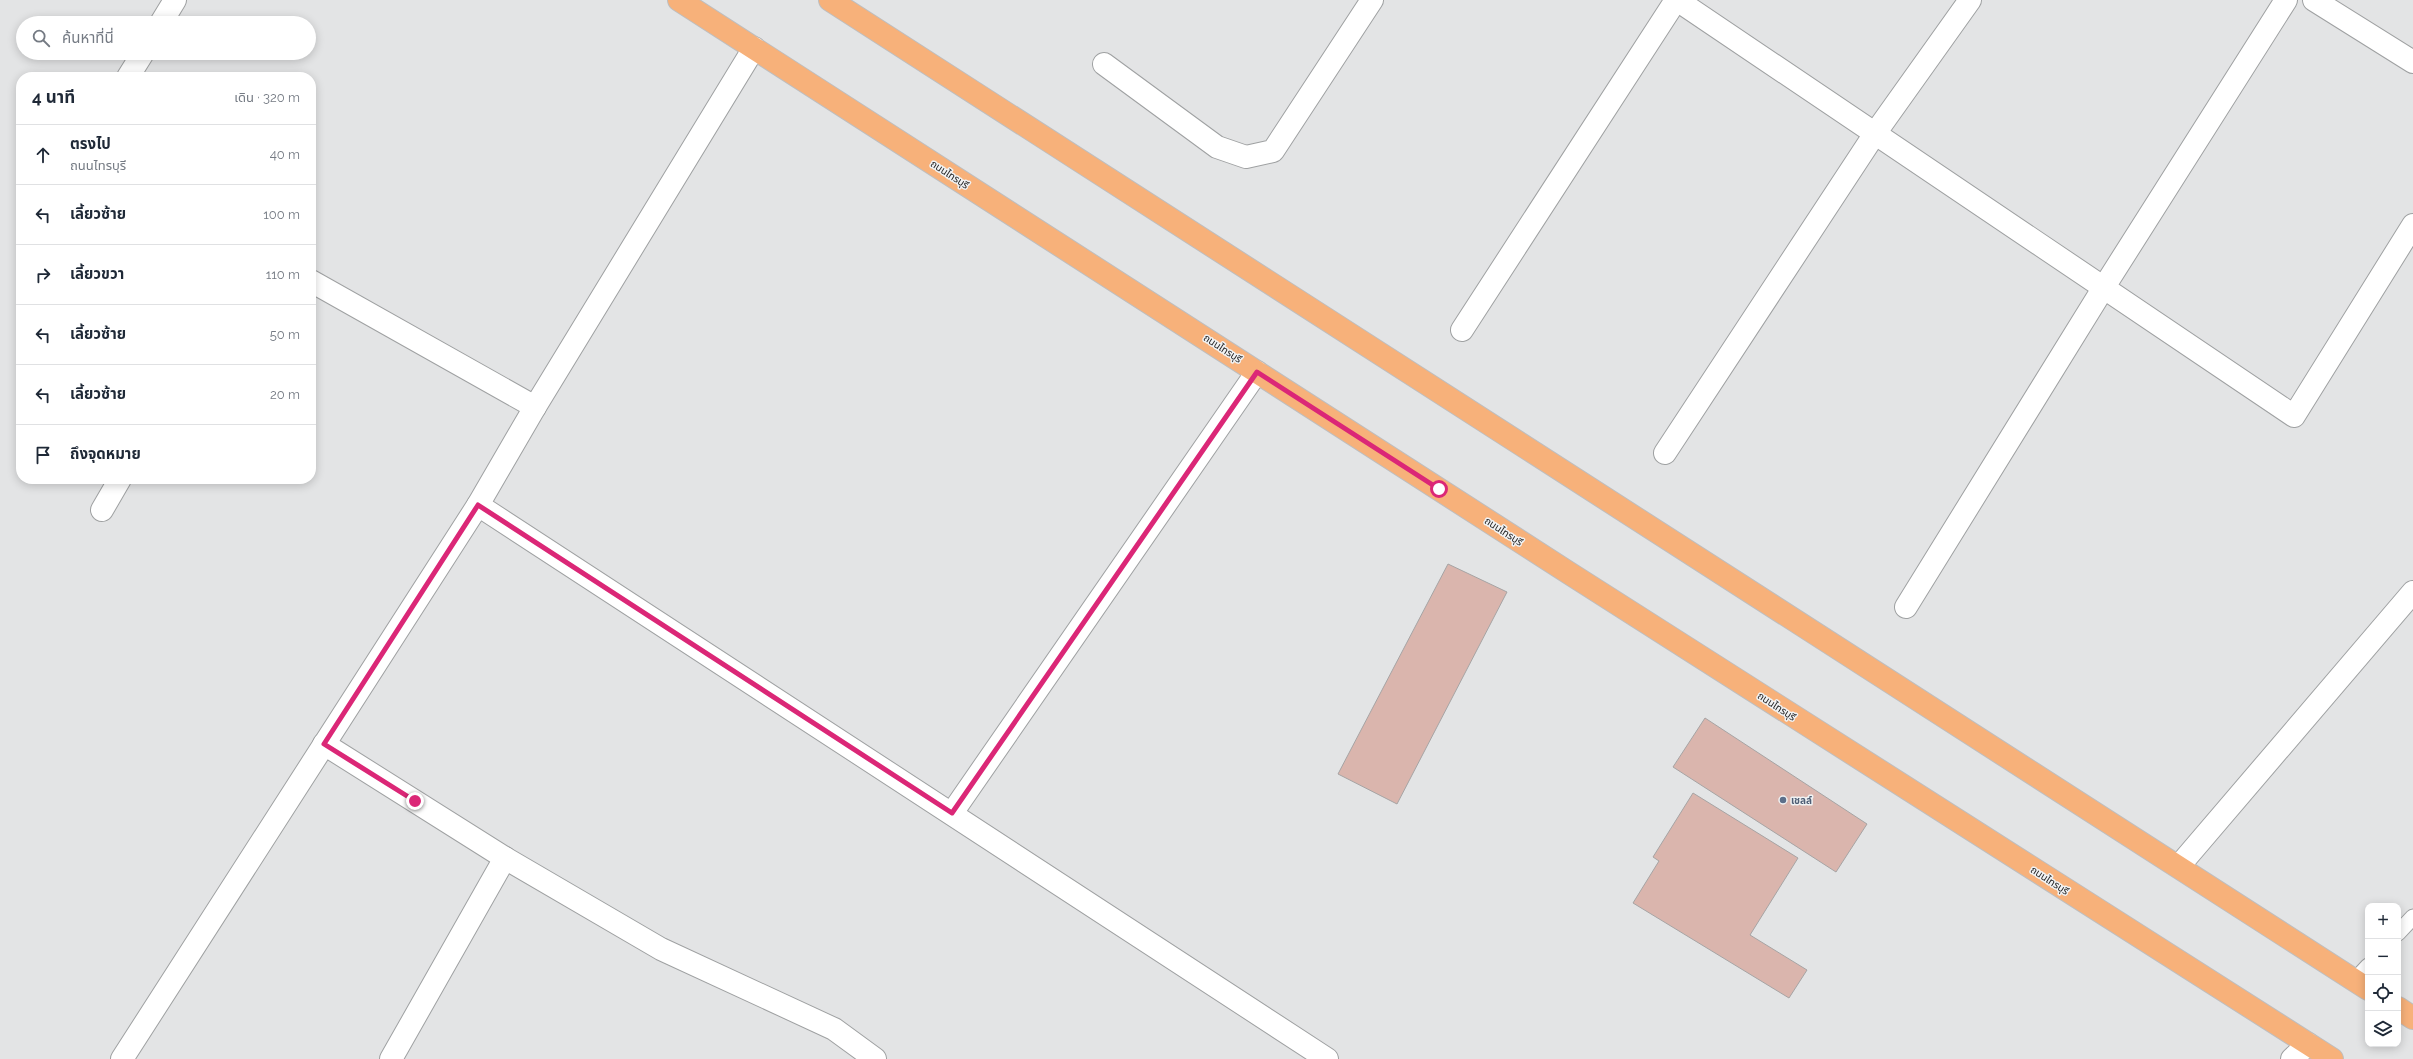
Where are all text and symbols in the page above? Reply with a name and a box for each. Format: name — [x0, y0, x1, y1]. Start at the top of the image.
search box — [16, 16, 316, 60]
icon: search — [30, 27, 52, 49]
text: ค้นหาที่นี่ — [62, 29, 114, 47]
text: 4 นาที — [32, 87, 75, 107]
text: เดิน · 320 m — [234, 90, 300, 105]
text: ตรงไป — [70, 135, 111, 153]
icon: ahead — [32, 144, 54, 166]
text: 40 m — [270, 147, 300, 162]
text: ถนนไทรบุรี — [70, 158, 126, 173]
street label: ถนนไทรบุรี — [928, 158, 971, 192]
icon: left — [32, 204, 54, 226]
text: เลี้ยวซ้าย — [70, 205, 126, 223]
text: 100 m — [263, 207, 300, 222]
icon: right — [32, 264, 54, 286]
text: เลี้ยวขวา — [70, 265, 124, 283]
text: 110 m — [266, 267, 300, 282]
icon: left — [32, 324, 54, 346]
text: เลี้ยวซ้าย — [70, 325, 126, 343]
text: 50 m — [270, 327, 300, 342]
street label: ถนนไทรบุรี — [1201, 332, 1244, 366]
icon: left — [32, 384, 54, 406]
text: เลี้ยวซ้าย — [70, 385, 126, 403]
text: 20 m — [270, 387, 300, 402]
icon: arrive — [32, 444, 54, 466]
text: ถึงจุดหมาย — [70, 445, 141, 463]
route start — [1430, 480, 1448, 498]
street label: ถนนไทรบุรี — [1482, 515, 1525, 549]
street label: ถนนไทรบุรี — [1755, 690, 1798, 724]
route end — [406, 792, 424, 810]
marker: เชลล์ — [1778, 795, 1788, 805]
place label: เชลล์ — [1791, 795, 1812, 806]
street label: ถนนไทรบุรี — [2028, 864, 2071, 898]
map controls — [2365, 903, 2401, 1047]
button: + — [2365, 903, 2401, 939]
button: − — [2365, 939, 2401, 975]
button: locate — [2365, 975, 2401, 1011]
button: layers — [2365, 1011, 2401, 1047]

